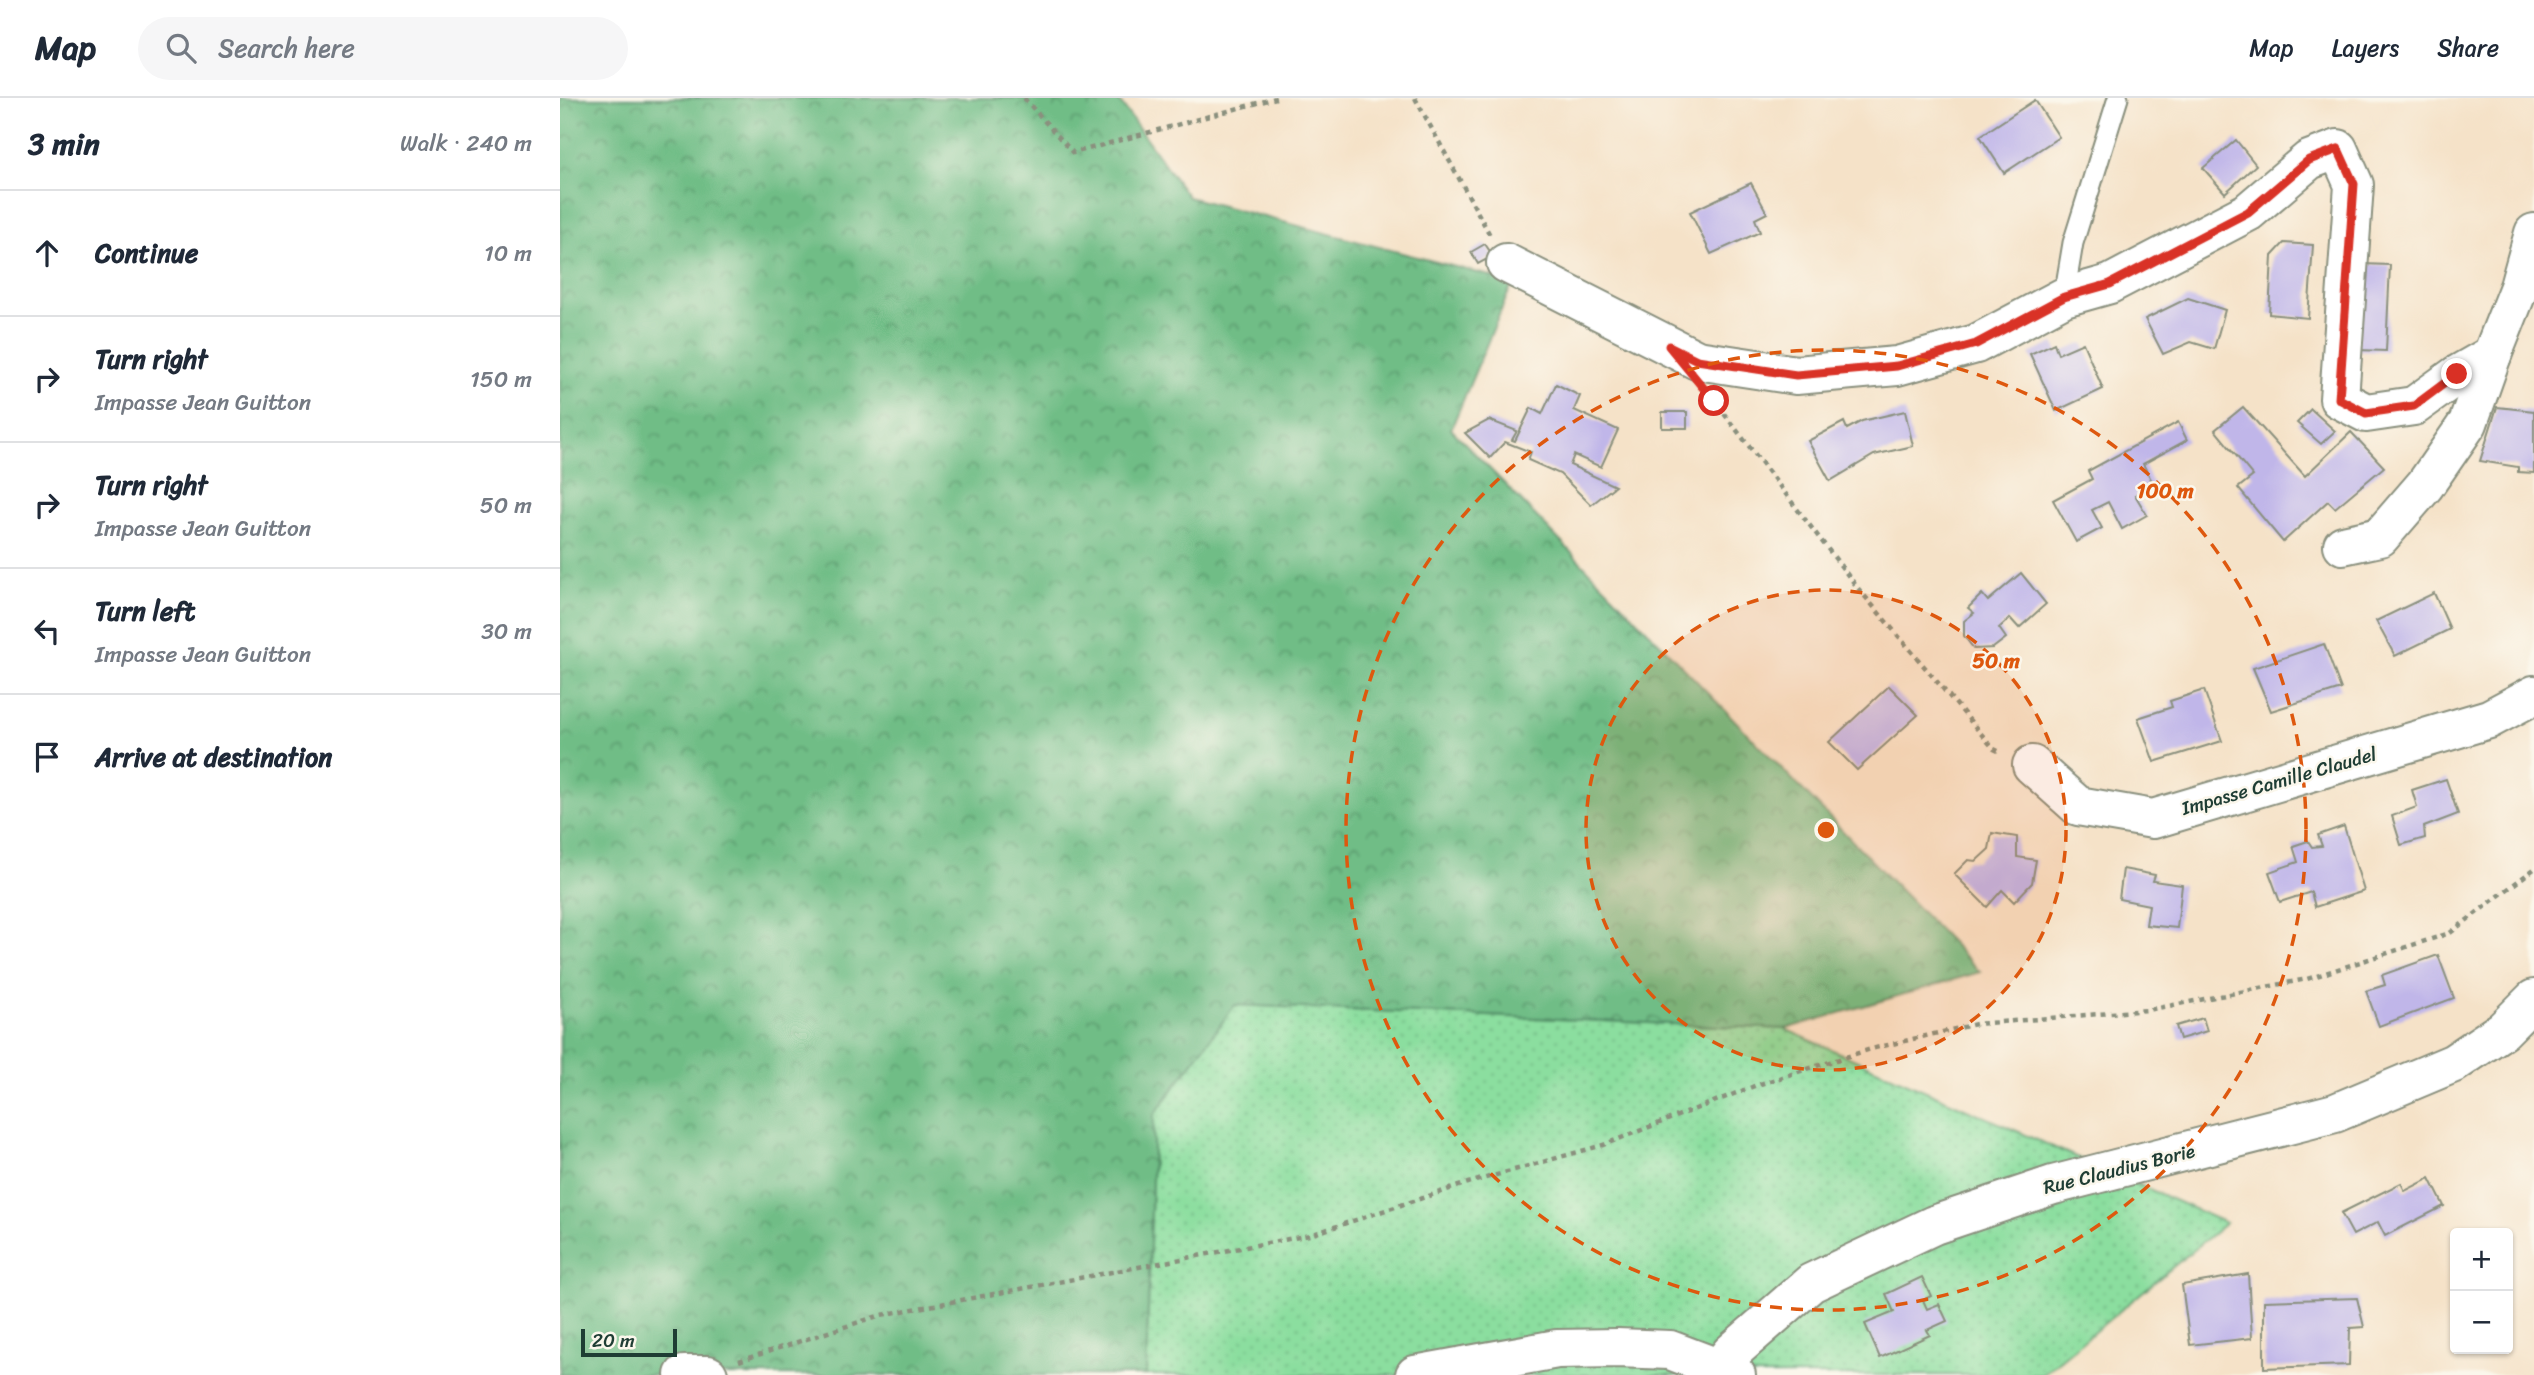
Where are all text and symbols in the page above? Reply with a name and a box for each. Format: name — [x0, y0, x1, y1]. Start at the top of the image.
search box — [138, 17, 628, 80]
text: Map — [35, 19, 96, 77]
text: Search here — [218, 25, 355, 71]
text: Map — [2249, 27, 2294, 69]
text: Layers — [2332, 27, 2399, 69]
text: Share — [2437, 27, 2499, 69]
icon: search — [162, 29, 200, 67]
text: 3 min — [28, 117, 100, 171]
text: Walk · 240 m — [400, 123, 532, 164]
text: Continue — [95, 230, 198, 276]
text: 10 m — [484, 233, 532, 274]
icon: ahead — [28, 234, 66, 272]
text: Turn right — [95, 336, 208, 382]
route end — [2441, 358, 2472, 389]
text: 150 m — [470, 359, 532, 400]
icon: right — [28, 360, 66, 398]
text: Impasse Jean Guitton — [95, 382, 311, 423]
route start — [1698, 385, 1729, 416]
text: Turn right — [95, 462, 208, 508]
text: 100 m — [2136, 472, 2194, 510]
text: 50 m — [480, 485, 532, 526]
icon: right — [28, 486, 66, 524]
text: Impasse Jean Guitton — [95, 508, 311, 549]
text: Turn left — [95, 588, 195, 634]
text: 30 m — [481, 611, 532, 652]
icon: left — [28, 612, 66, 650]
text: Impasse Jean Guitton — [95, 634, 311, 675]
text: 50 m — [1972, 642, 2021, 680]
text: Arrive at destination — [95, 734, 332, 780]
street label: Impasse Camille Claudel — [2176, 737, 2381, 825]
icon: arrive — [28, 738, 66, 776]
centre of rings — [1814, 818, 1838, 842]
street label: Rue Claudius Borie — [2040, 1134, 2198, 1204]
map controls — [2450, 1228, 2513, 1354]
button: + — [2450, 1228, 2513, 1291]
button: − — [2450, 1291, 2513, 1354]
text: 20 m — [592, 1324, 635, 1357]
scale bar — [581, 1326, 677, 1358]

